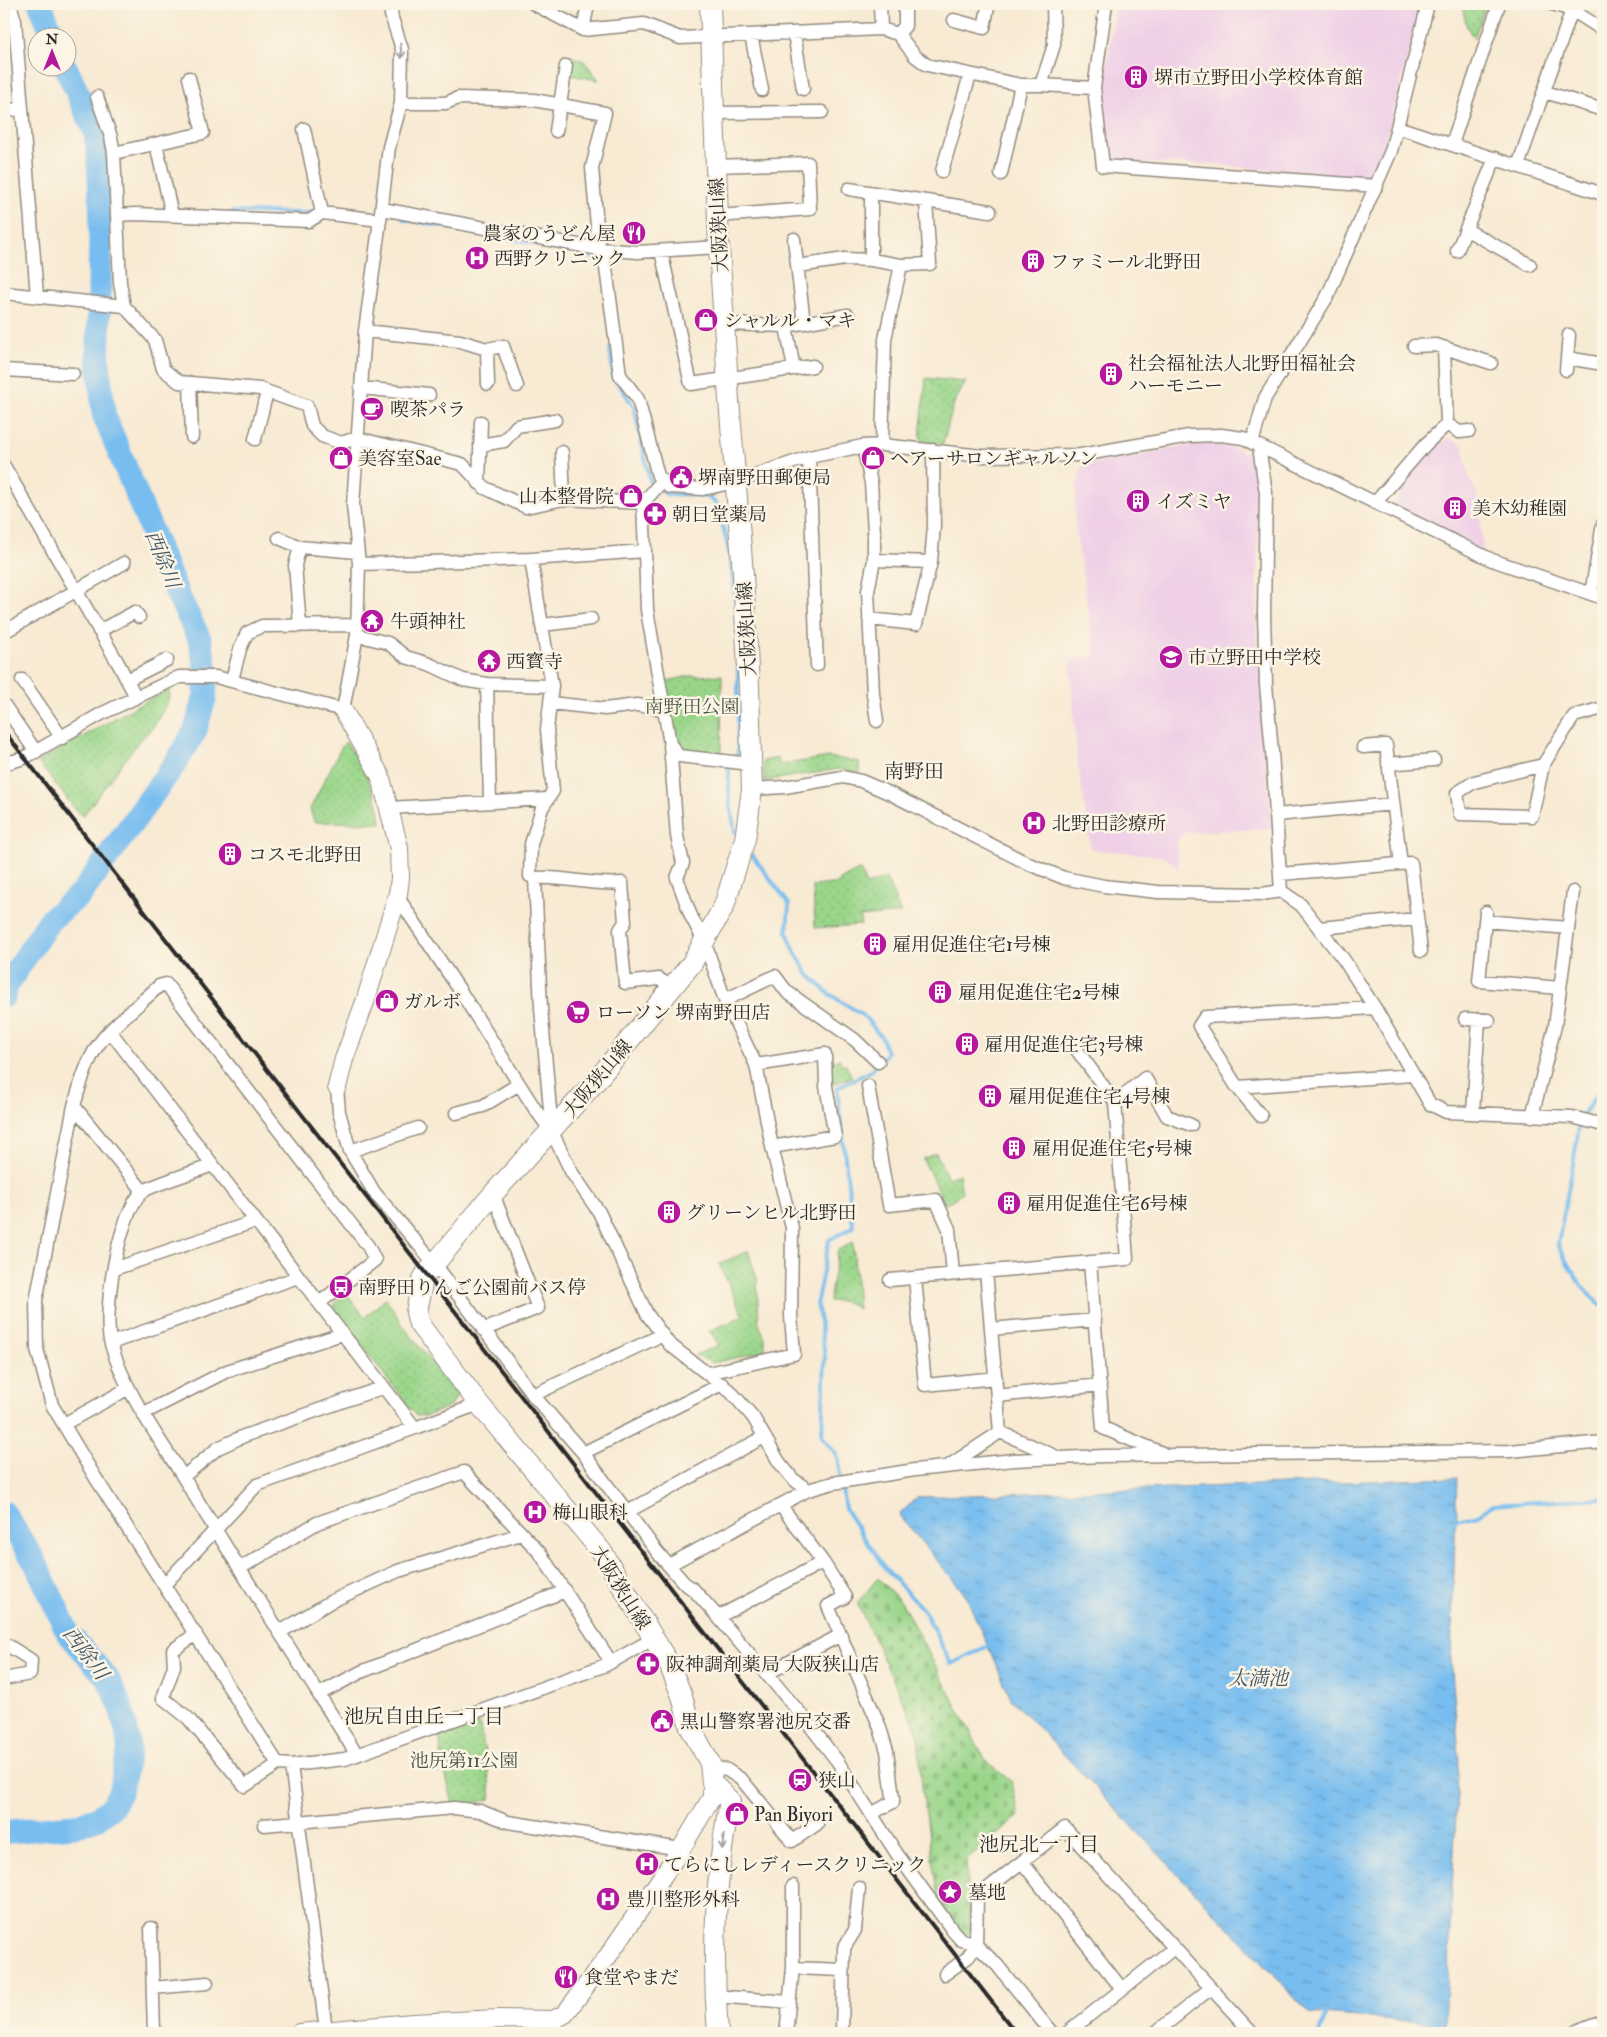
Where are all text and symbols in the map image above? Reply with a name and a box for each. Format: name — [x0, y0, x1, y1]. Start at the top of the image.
north arrow — [28, 28, 78, 78]
text: N — [45, 31, 59, 48]
one-way arrow — [396, 43, 406, 59]
building icon: 堺市立野田小学校体育館 — [1123, 64, 1149, 90]
place label: 堺市立野田小学校体育館 — [1154, 66, 1363, 90]
street label: 大阪狭山線 — [705, 177, 733, 273]
restaurant icon: 農家のうどん屋 — [621, 220, 647, 246]
place label: 農家のうどん屋 — [483, 222, 616, 246]
hospital icon: 西野クリニック — [464, 245, 490, 271]
place label: 西野クリニック — [494, 247, 626, 271]
building icon: ファミール北野田 — [1020, 248, 1046, 274]
place label: ファミール北野田 — [1050, 250, 1201, 274]
shop icon: シャルル・マキ — [693, 307, 719, 333]
place label: シャルル・マキ — [724, 309, 856, 333]
place label: 社会福祉法人北野田福祉会 ハーモニー — [1128, 352, 1356, 398]
building icon: 社会福祉法人北野田福祉会 ハーモニー — [1098, 361, 1124, 387]
cafe icon: 喫茶パラ — [359, 396, 385, 422]
place label: 喫茶パラ — [390, 398, 466, 422]
shop icon: 美容室Sae — [328, 445, 354, 471]
shop icon: ヘアーサロンギャルソン — [860, 445, 886, 471]
place label: 美容室Sae — [358, 447, 441, 471]
place label: ヘアーサロンギャルソン — [890, 447, 1098, 471]
public building icon: 堺南野田郵便局 — [668, 464, 694, 490]
place label: 堺南野田郵便局 — [698, 466, 831, 490]
shop icon: 山本整骨院 — [618, 483, 644, 509]
place label: 山本整骨院 — [519, 485, 614, 509]
building icon: イズミヤ — [1125, 488, 1151, 514]
place label: イズミヤ — [1156, 490, 1232, 514]
building icon: 美木幼稚園 — [1442, 495, 1468, 521]
place label: 美木幼稚園 — [1472, 497, 1567, 521]
pharmacy icon: 朝日堂薬局 — [642, 501, 668, 527]
place label: 朝日堂薬局 — [672, 503, 767, 527]
water label: 西除川 — [140, 527, 186, 594]
street label: 大阪狭山線 — [733, 581, 761, 677]
temple icon: 牛頭神社 — [359, 608, 385, 634]
place label: 牛頭神社 — [390, 610, 466, 634]
school or university icon: 市立野田中学校 — [1158, 644, 1184, 670]
place label: 市立野田中学校 — [1188, 646, 1321, 670]
temple icon: 西寳寺 — [476, 648, 502, 674]
place label: 西寳寺 — [506, 650, 563, 674]
park label: 南野田公園 — [644, 695, 740, 719]
district label: 南野田 — [884, 759, 944, 784]
hospital icon: 北野田診療所 — [1021, 810, 1047, 836]
place label: 北野田診療所 — [1052, 812, 1166, 836]
building icon: コスモ北野田 — [217, 841, 243, 867]
place label: コスモ北野田 — [248, 843, 362, 867]
building icon: 雇用促進住宅1号棟 — [862, 931, 888, 957]
place label: 雇用促進住宅1号棟 — [892, 933, 1051, 957]
building icon: 雇用促進住宅2号棟 — [927, 979, 953, 1005]
place label: 雇用促進住宅2号棟 — [958, 981, 1120, 1005]
shop icon: ガルボ — [374, 988, 400, 1014]
place label: ガルボ — [404, 990, 461, 1014]
supermarket icon: ローソン 堺南野田店 — [565, 999, 591, 1025]
place label: ローソン 堺南野田店 — [596, 1001, 770, 1025]
building icon: 雇用促進住宅3号棟 — [954, 1031, 980, 1057]
place label: 雇用促進住宅3号棟 — [984, 1033, 1143, 1057]
street label: 大阪狭山線 — [558, 1035, 637, 1123]
building icon: 雇用促進住宅4号棟 — [977, 1083, 1003, 1109]
place label: 雇用促進住宅4号棟 — [1008, 1085, 1170, 1109]
building icon: 雇用促進住宅5号棟 — [1001, 1135, 1027, 1161]
place label: 雇用促進住宅5号棟 — [1032, 1137, 1192, 1161]
building icon: 雇用促進住宅6号棟 — [996, 1190, 1022, 1216]
place label: 雇用促進住宅6号棟 — [1026, 1192, 1188, 1216]
building icon: グリーンヒル北野田 — [656, 1199, 682, 1225]
place label: グリーンヒル北野田 — [686, 1201, 857, 1225]
bus stop icon: 南野田りんご公園前バス停 — [328, 1274, 354, 1300]
place label: 南野田りんご公園前バス停 — [358, 1276, 586, 1300]
hospital icon: 梅山眼科 — [522, 1499, 548, 1525]
place label: 梅山眼科 — [552, 1501, 628, 1525]
street label: 大阪狭山線 — [585, 1541, 656, 1634]
water label: 西除川 — [58, 1622, 115, 1686]
pharmacy icon: 阪神調剤薬局 大阪狭山店 — [635, 1651, 661, 1677]
place label: 阪神調剤薬局 大阪狭山店 — [666, 1653, 879, 1677]
water label: 太満池 — [1228, 1666, 1290, 1691]
district label: 池尻自由丘一丁目 — [344, 1704, 504, 1729]
public building icon: 黒山警察署池尻交番 — [649, 1708, 675, 1734]
place label: 黒山警察署池尻交番 — [680, 1710, 851, 1734]
park label: 池尻第11公園 — [410, 1749, 518, 1773]
station icon: 狭山 — [787, 1767, 813, 1793]
place label: 狭山 — [818, 1769, 856, 1793]
shop icon: Pan Biyori — [724, 1801, 750, 1827]
place label: Pan Biyori — [754, 1803, 833, 1827]
district label: 池尻北一丁目 — [979, 1832, 1099, 1857]
one-way arrow — [718, 1834, 728, 1850]
hospital icon: てらにしレディースクリニック — [634, 1851, 660, 1877]
place label: てらにしレディースクリニック — [664, 1853, 926, 1877]
place icon: 墓地 — [937, 1879, 963, 1905]
place label: 墓地 — [968, 1881, 1006, 1905]
hospital icon: 豊川整形外科 — [595, 1886, 621, 1912]
place label: 豊川整形外科 — [626, 1888, 740, 1912]
restaurant icon: 食堂やまだ — [553, 1964, 579, 1990]
place label: 食堂やまだ — [584, 1966, 679, 1990]

